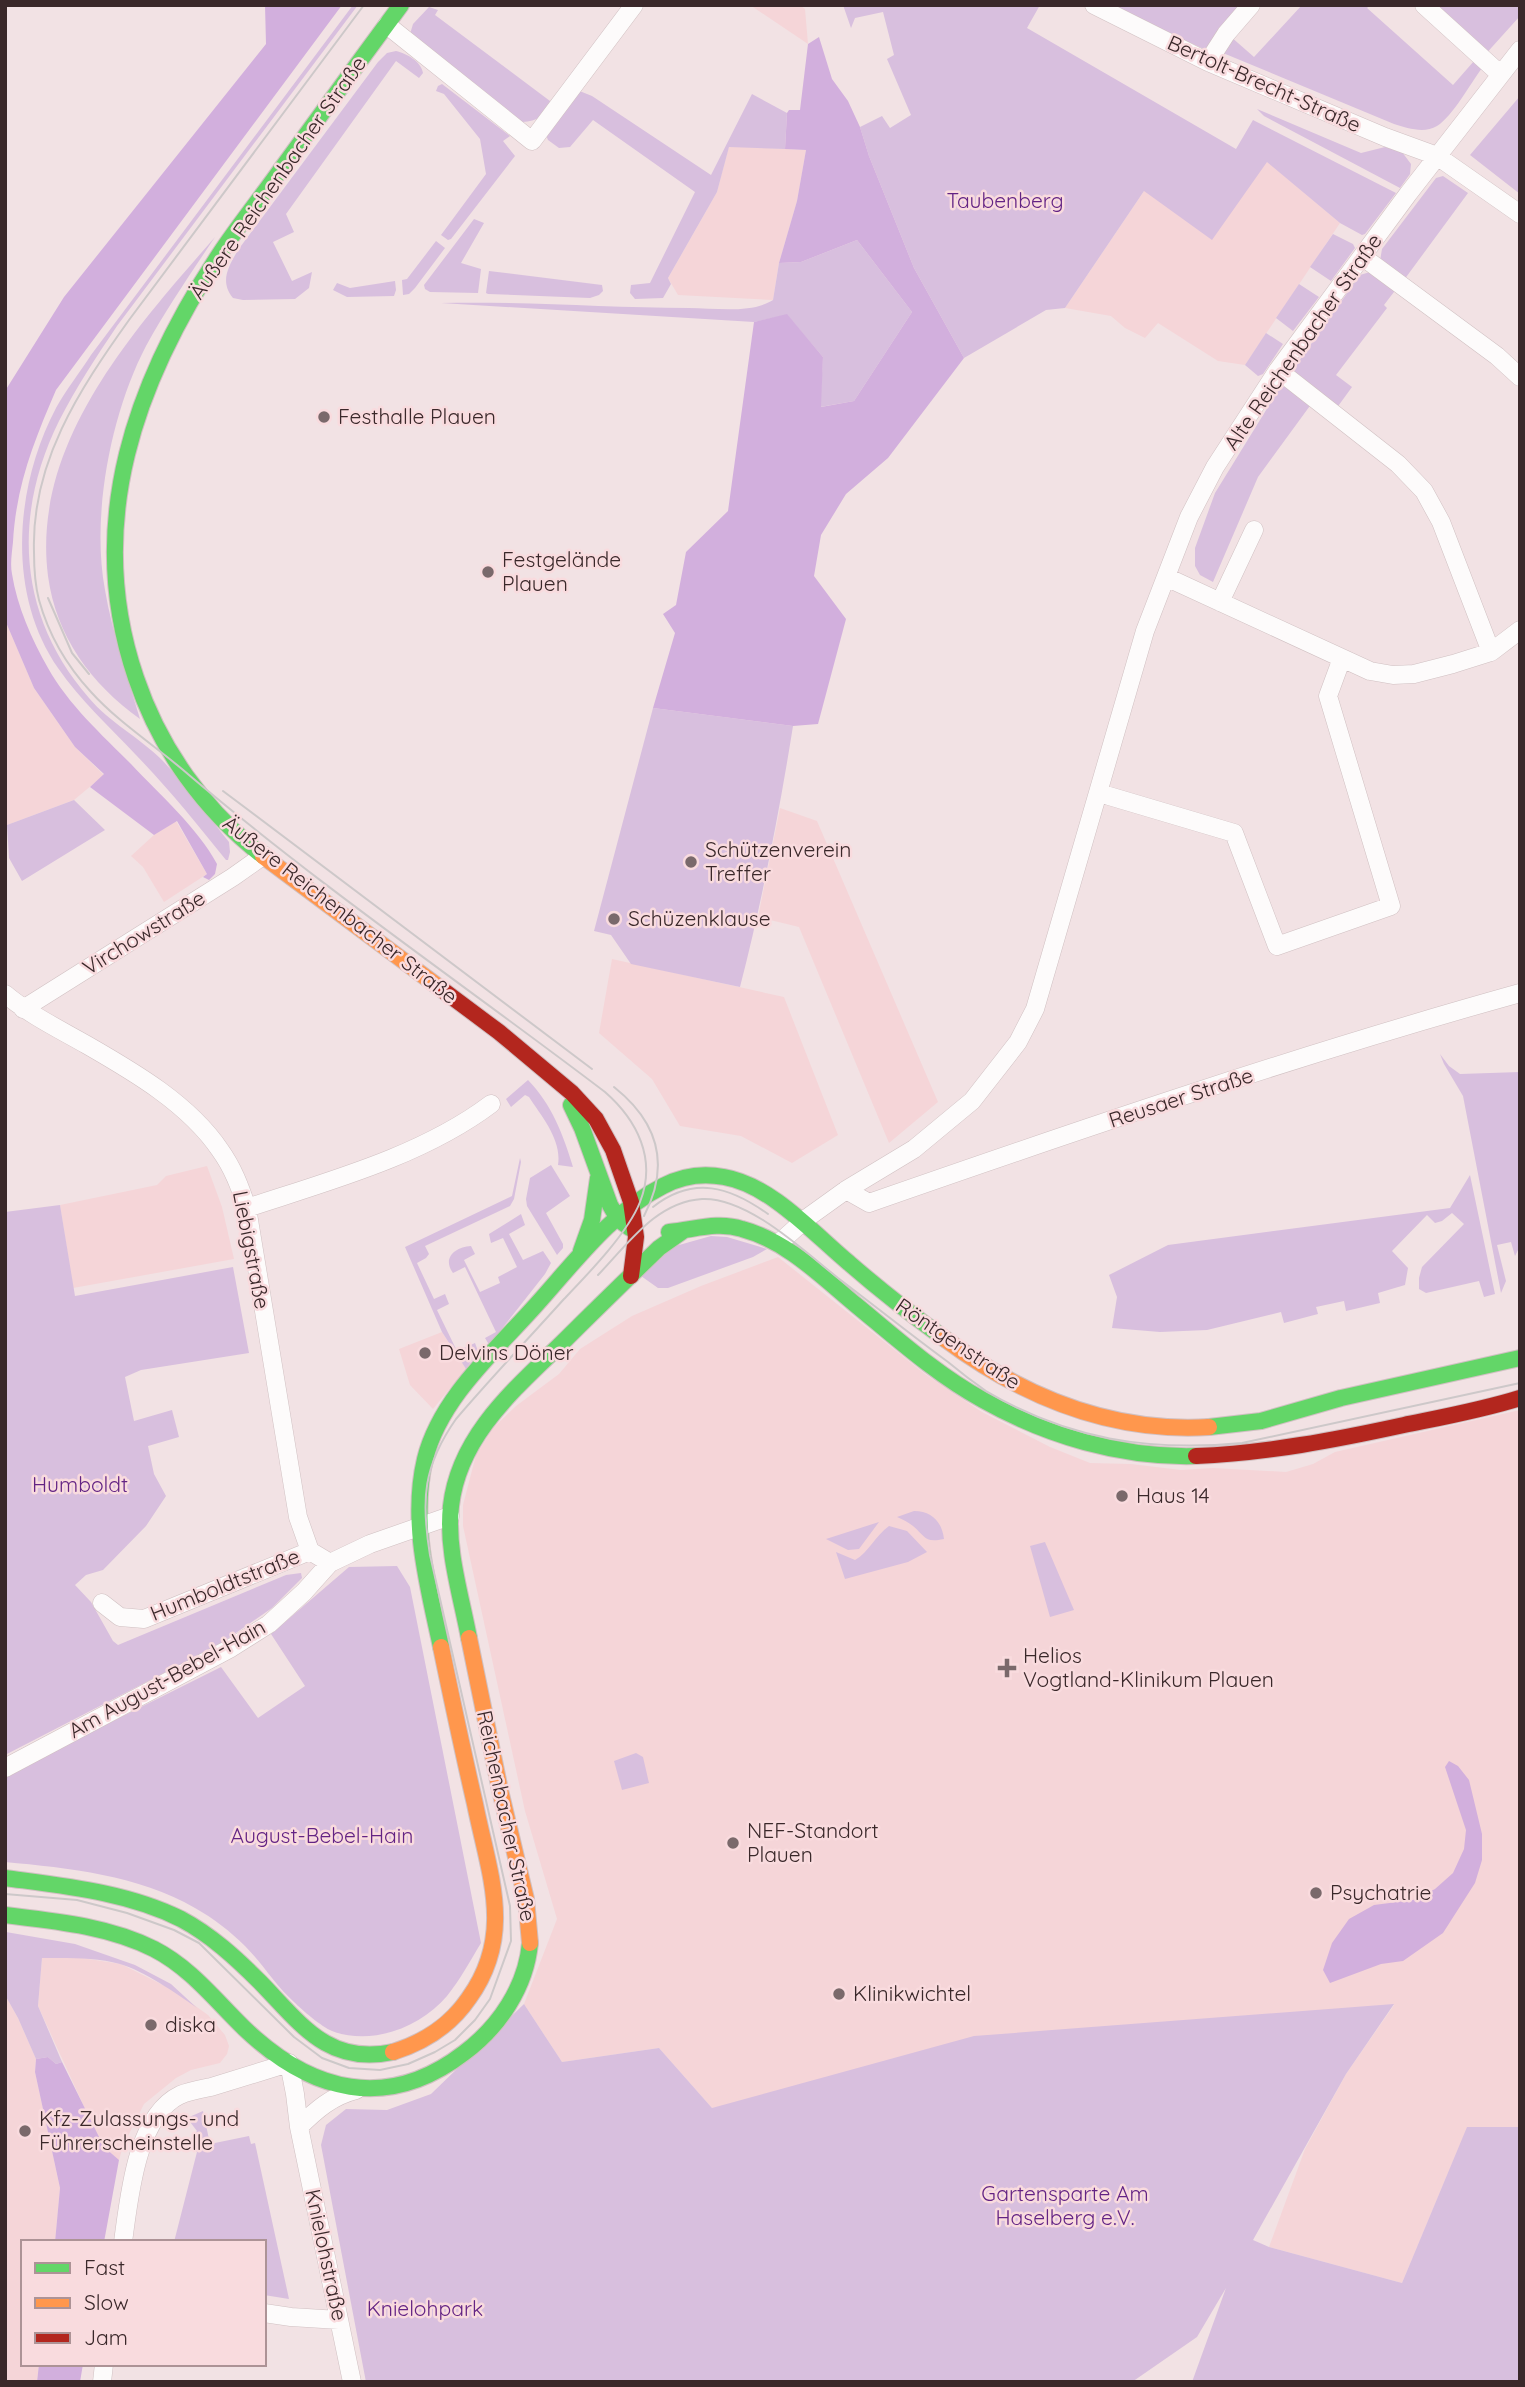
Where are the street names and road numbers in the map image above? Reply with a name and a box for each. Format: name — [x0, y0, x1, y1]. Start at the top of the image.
street label: Bertolt-Brecht-Straße — [1164, 29, 1365, 137]
street label: Äußere Reichenbacher Straße — [183, 51, 371, 304]
street label: Alte Reichenbacher Straße — [1218, 228, 1387, 455]
street label: Äußere Reichenbacher Straße — [218, 810, 463, 1009]
street label: Virchowstraße — [77, 884, 209, 980]
street label: Reusaer Straße — [1105, 1061, 1256, 1133]
street label: Liebigstraße — [228, 1189, 276, 1311]
street label: Röntgenstraße — [891, 1292, 1026, 1394]
street label: Humboldtstraße — [146, 1542, 303, 1626]
street label: Am August-Bebel-Hain — [63, 1613, 270, 1743]
street label: Reichenbacher Straße — [472, 1708, 542, 1924]
street label: Knielohstraße — [300, 2187, 354, 2323]

